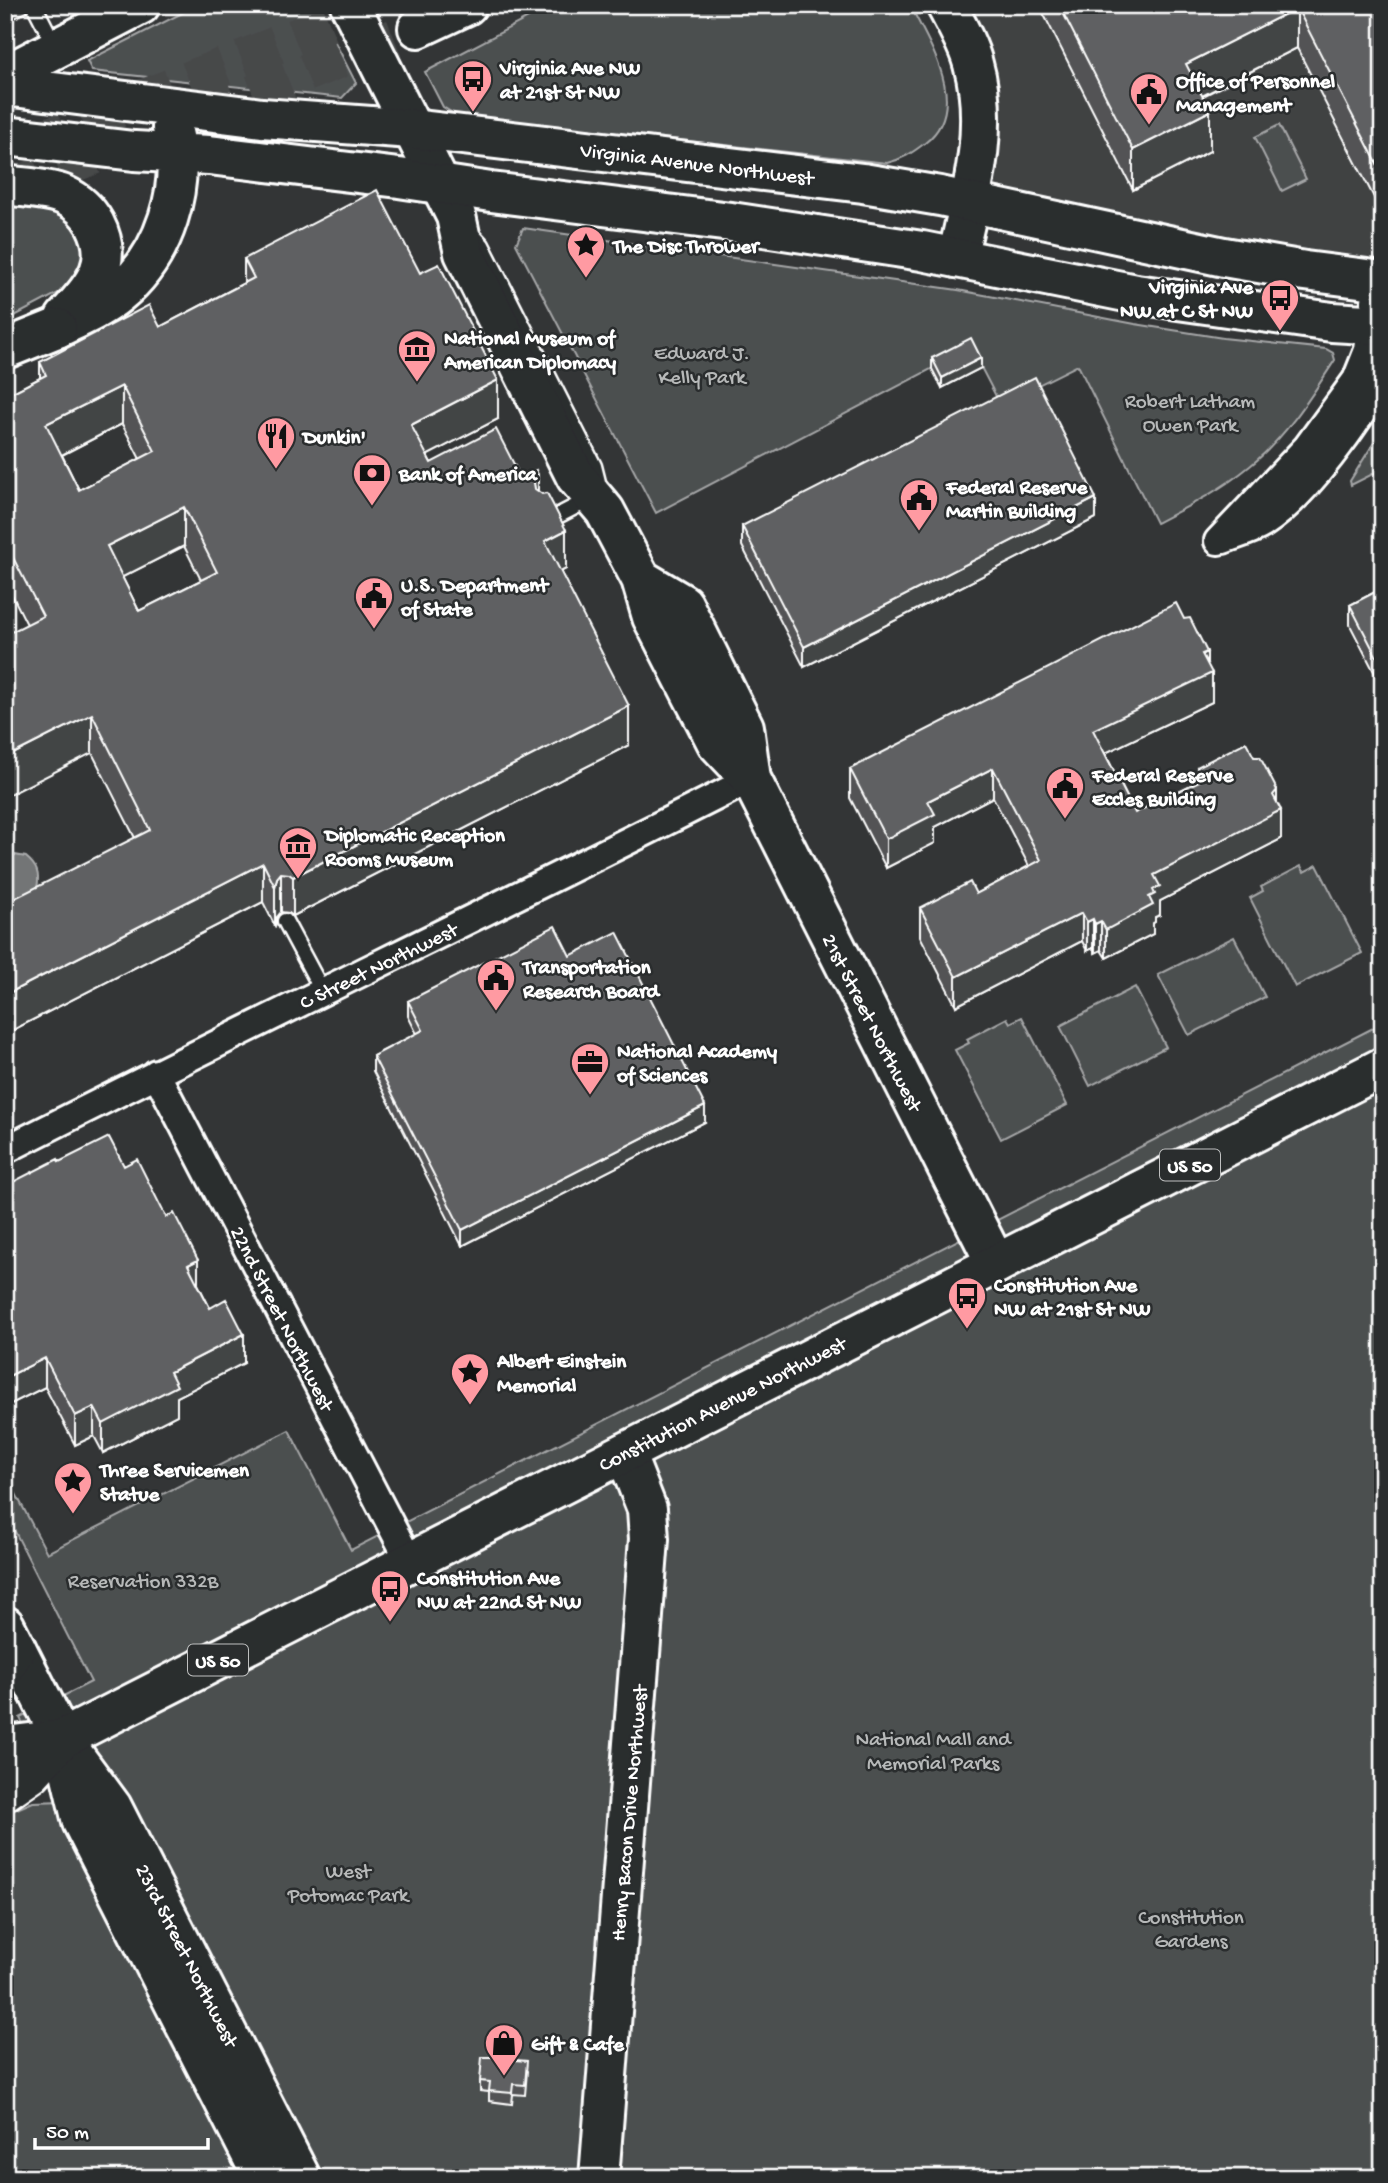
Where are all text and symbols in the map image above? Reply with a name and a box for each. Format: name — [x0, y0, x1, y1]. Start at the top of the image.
bus stop icon: Virginia Ave NW at 21st St NW — [452, 58, 494, 113]
place label: Virginia Ave NW at 21st St NW — [499, 58, 640, 107]
public building icon: Office of Personnel Management — [1128, 71, 1170, 126]
place label: Office of Personnel Management — [1176, 71, 1336, 120]
street label: Virginia Avenue Northwest — [578, 140, 817, 193]
place icon: The Disc Thrower — [565, 224, 607, 279]
place label: The Disc Thrower — [611, 236, 761, 261]
place label: Virginia Ave NW at C St NW — [1120, 277, 1254, 326]
bus stop icon: Virginia Ave NW at C St NW — [1259, 277, 1301, 332]
museum icon: National Museum of American Diplomacy — [396, 328, 438, 383]
place label: National Museum of American Diplomacy — [443, 328, 617, 377]
park label: Edward J. Kelly Park — [654, 343, 750, 392]
park label: Robert Latham Owen Park — [1125, 391, 1255, 440]
restaurant icon: Dunkin' — [255, 415, 297, 470]
place label: Dunkin' — [301, 427, 366, 452]
bank icon: Bank of America — [351, 452, 393, 507]
place label: Bank of America — [398, 464, 538, 489]
public building icon: Federal Reserve Martin Building — [898, 477, 940, 532]
place label: Federal Reserve Martin Building — [945, 477, 1089, 526]
public building icon: U.S. Department of State — [353, 575, 395, 630]
place label: U.S. Department of State — [400, 575, 550, 624]
public building icon: Federal Reserve Eccles Building — [1044, 765, 1086, 820]
place label: Federal Reserve Eccles Building — [1091, 765, 1235, 814]
museum icon: Diplomatic Reception Rooms Museum — [277, 825, 319, 880]
place label: Diplomatic Reception Rooms Museum — [323, 825, 506, 874]
street label: C Street Northwest — [296, 918, 465, 1017]
street label: 21st Street Northwest — [814, 930, 927, 1119]
public building icon: Transportation Research Board — [475, 957, 517, 1012]
place label: Transportation Research Board — [521, 957, 662, 1006]
office icon: National Academy of Sciences — [569, 1041, 611, 1096]
place label: National Academy of Sciences — [616, 1041, 778, 1090]
road number: US 50 — [1160, 1149, 1220, 1180]
street label: 22nd Street Northwest — [222, 1223, 338, 1418]
bus stop icon: Constitution Ave NW at 21st St NW — [946, 1275, 988, 1330]
place label: Constitution Ave NW at 21st St NW — [993, 1275, 1151, 1324]
street label: Constitution Avenue Northwest — [596, 1332, 853, 1479]
place icon: Albert Einstein Memorial — [449, 1351, 491, 1406]
place label: Albert Einstein Memorial — [496, 1351, 627, 1400]
place icon: Three Servicemen Statue — [52, 1460, 94, 1515]
place label: Three Servicemen Statue — [98, 1460, 250, 1509]
bus stop icon: Constitution Ave NW at 22nd St NW — [369, 1568, 411, 1623]
place label: Constitution Ave NW at 22nd St NW — [416, 1568, 582, 1617]
park label: Reservation 332B — [68, 1571, 220, 1596]
road number: US 50 — [188, 1644, 248, 1676]
street label: Henry Bacon Drive Northwest — [608, 1682, 655, 1942]
park label: National Mall and Memorial Parks — [855, 1729, 1012, 1778]
street label: 23rd Street Northwest — [128, 1861, 243, 2055]
park label: West Potomac Park — [287, 1861, 411, 1910]
park label: Constitution Gardens — [1138, 1907, 1244, 1956]
shop icon: Gift & Cafe — [483, 2022, 525, 2077]
place label: Gift & Cafe — [531, 2034, 625, 2059]
scale bar — [35, 2106, 208, 2150]
text: 50 m — [46, 2122, 89, 2147]

